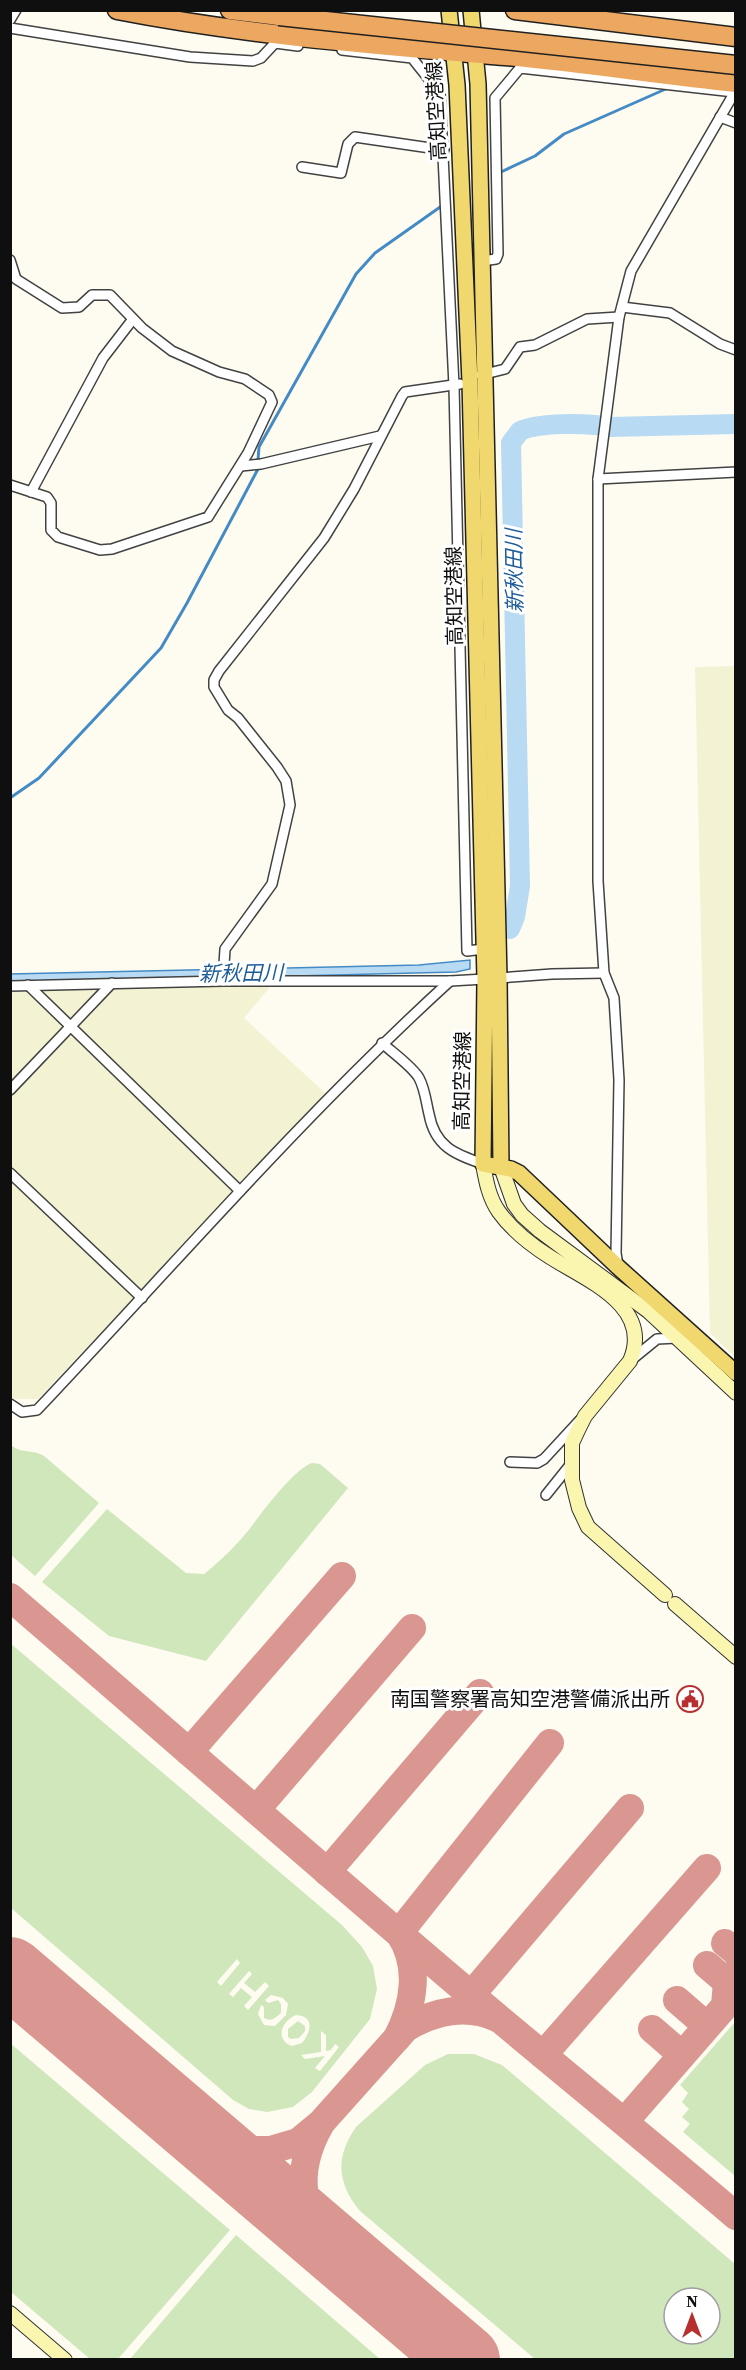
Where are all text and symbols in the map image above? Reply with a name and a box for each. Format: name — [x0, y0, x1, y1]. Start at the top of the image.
street label: 高知空港線 — [419, 60, 453, 162]
water label: 新秋田川 — [499, 527, 529, 613]
street label: 高知空港線 — [439, 546, 469, 646]
water label: 新秋田川 — [199, 958, 285, 988]
street label: 高知空港線 — [447, 1031, 477, 1131]
public building icon: 南国警察署高知空港警備派出所 — [675, 1684, 705, 1714]
place label: 南国警察署高知空港警備派出所 — [390, 1685, 670, 1713]
north arrow — [662, 2286, 722, 2346]
text: N — [686, 2290, 698, 2312]

